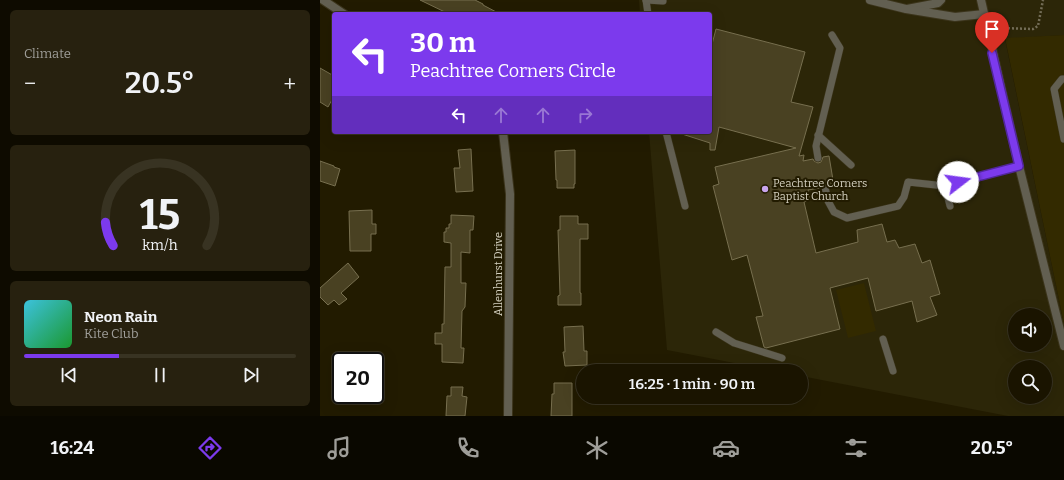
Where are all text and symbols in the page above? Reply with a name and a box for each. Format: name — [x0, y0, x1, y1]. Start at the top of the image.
pin — [975, 12, 1009, 53]
icon: arrive — [981, 18, 1003, 40]
text: 30 m — [410, 26, 476, 59]
icon: left — [344, 28, 396, 80]
text: Climate — [24, 46, 71, 61]
text: Peachtree Corners Circle — [410, 60, 616, 82]
text: 20.5° — [125, 65, 195, 101]
text: − — [24, 70, 36, 97]
text: + — [283, 70, 296, 97]
icon: left — [448, 104, 470, 126]
icon: ahead — [490, 104, 512, 126]
icon: ahead — [532, 104, 554, 126]
icon: right — [574, 104, 596, 126]
position arrow — [937, 161, 979, 203]
place label: Peachtree Corners Baptist Church — [773, 177, 867, 203]
marker: Peachtree Corners Baptist Church — [760, 184, 770, 194]
text: 15 — [140, 190, 180, 240]
street label: Allenhurst Drive — [492, 232, 505, 316]
text: km/h — [142, 237, 178, 254]
text: Neon Rain — [84, 308, 157, 326]
map controls — [1008, 308, 1052, 404]
button: sound — [1008, 308, 1052, 352]
text: Kite Club — [84, 326, 138, 341]
speed limit sign: 20 — [332, 352, 384, 404]
button: search — [1008, 360, 1052, 404]
icon: previous — [58, 364, 80, 386]
icon: pause — [149, 364, 171, 386]
icon: next — [240, 364, 262, 386]
text: 16:25 · 1 min · 90 m — [629, 375, 755, 393]
icon: directions — [196, 434, 224, 462]
icon: music — [325, 434, 353, 462]
icon: phone — [454, 434, 482, 462]
icon: climate — [583, 434, 611, 462]
icon: car — [712, 434, 740, 462]
icon: filters — [842, 434, 870, 462]
text: 16:24 — [51, 437, 94, 459]
text: 20.5° — [971, 437, 1013, 459]

